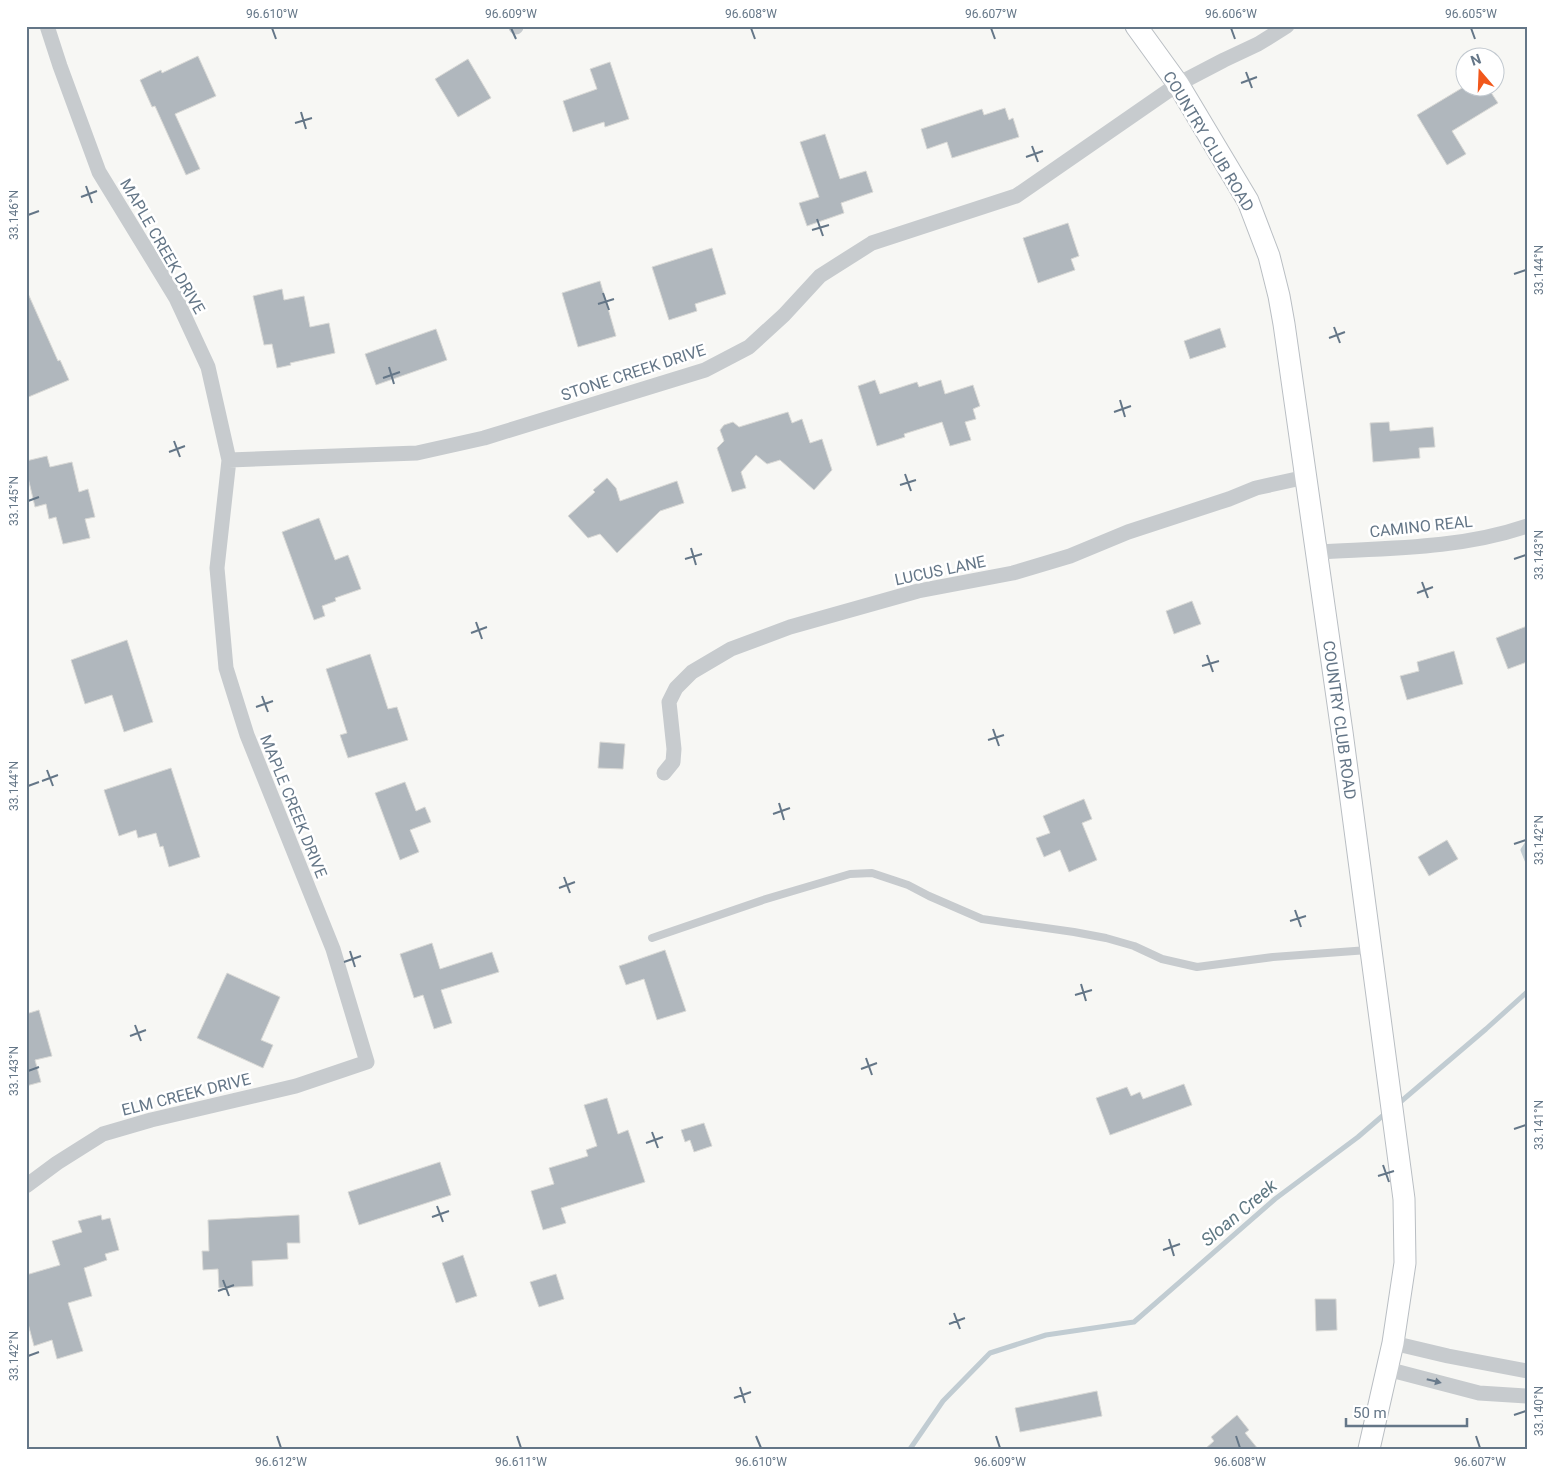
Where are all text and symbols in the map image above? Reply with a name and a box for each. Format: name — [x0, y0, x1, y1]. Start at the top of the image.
text: 96.610°W — [246, 7, 298, 21]
text: 96.609°W — [485, 7, 537, 21]
text: 96.608°W — [725, 7, 777, 21]
text: 96.607°W — [965, 7, 1017, 21]
text: 96.606°W — [1205, 7, 1257, 21]
text: 96.605°W — [1445, 7, 1497, 21]
north arrow — [1456, 48, 1506, 98]
text: N — [1468, 51, 1483, 69]
street label: COUNTRY CLUB ROAD — [1159, 68, 1258, 215]
street label: MAPLE CREEK DRIVE — [116, 175, 209, 317]
text: 33.146°N — [7, 190, 21, 240]
text: 33.144°N — [1532, 245, 1546, 295]
street label: STONE CREEK DRIVE — [559, 340, 708, 405]
text: 33.145°N — [7, 476, 21, 526]
street label: CAMINO REAL — [1369, 512, 1474, 541]
text: 33.143°N — [1532, 530, 1546, 580]
street label: LUCUS LANE — [893, 552, 987, 589]
street label: COUNTRY CLUB ROAD — [1319, 639, 1360, 801]
street label: MAPLE CREEK DRIVE — [256, 732, 331, 881]
text: 33.144°N — [7, 761, 21, 811]
text: 33.142°N — [1532, 815, 1546, 865]
text: 33.143°N — [7, 1046, 21, 1096]
street label: ELM CREEK DRIVE — [120, 1069, 253, 1120]
text: 33.141°N — [1532, 1100, 1546, 1150]
water label: Sloan Creek — [1196, 1174, 1282, 1250]
text: 33.142°N — [7, 1331, 21, 1381]
one-way arrow — [1427, 1378, 1442, 1386]
text: 33.140°N — [1532, 1386, 1546, 1436]
scale bar — [1346, 1395, 1467, 1427]
text: 50 m — [1353, 1404, 1387, 1422]
text: 96.612°W — [255, 1455, 307, 1469]
text: 96.611°W — [495, 1455, 547, 1469]
text: 96.610°W — [735, 1455, 787, 1469]
text: 96.609°W — [974, 1455, 1026, 1469]
text: 96.608°W — [1214, 1455, 1266, 1469]
text: 96.607°W — [1454, 1455, 1506, 1469]

